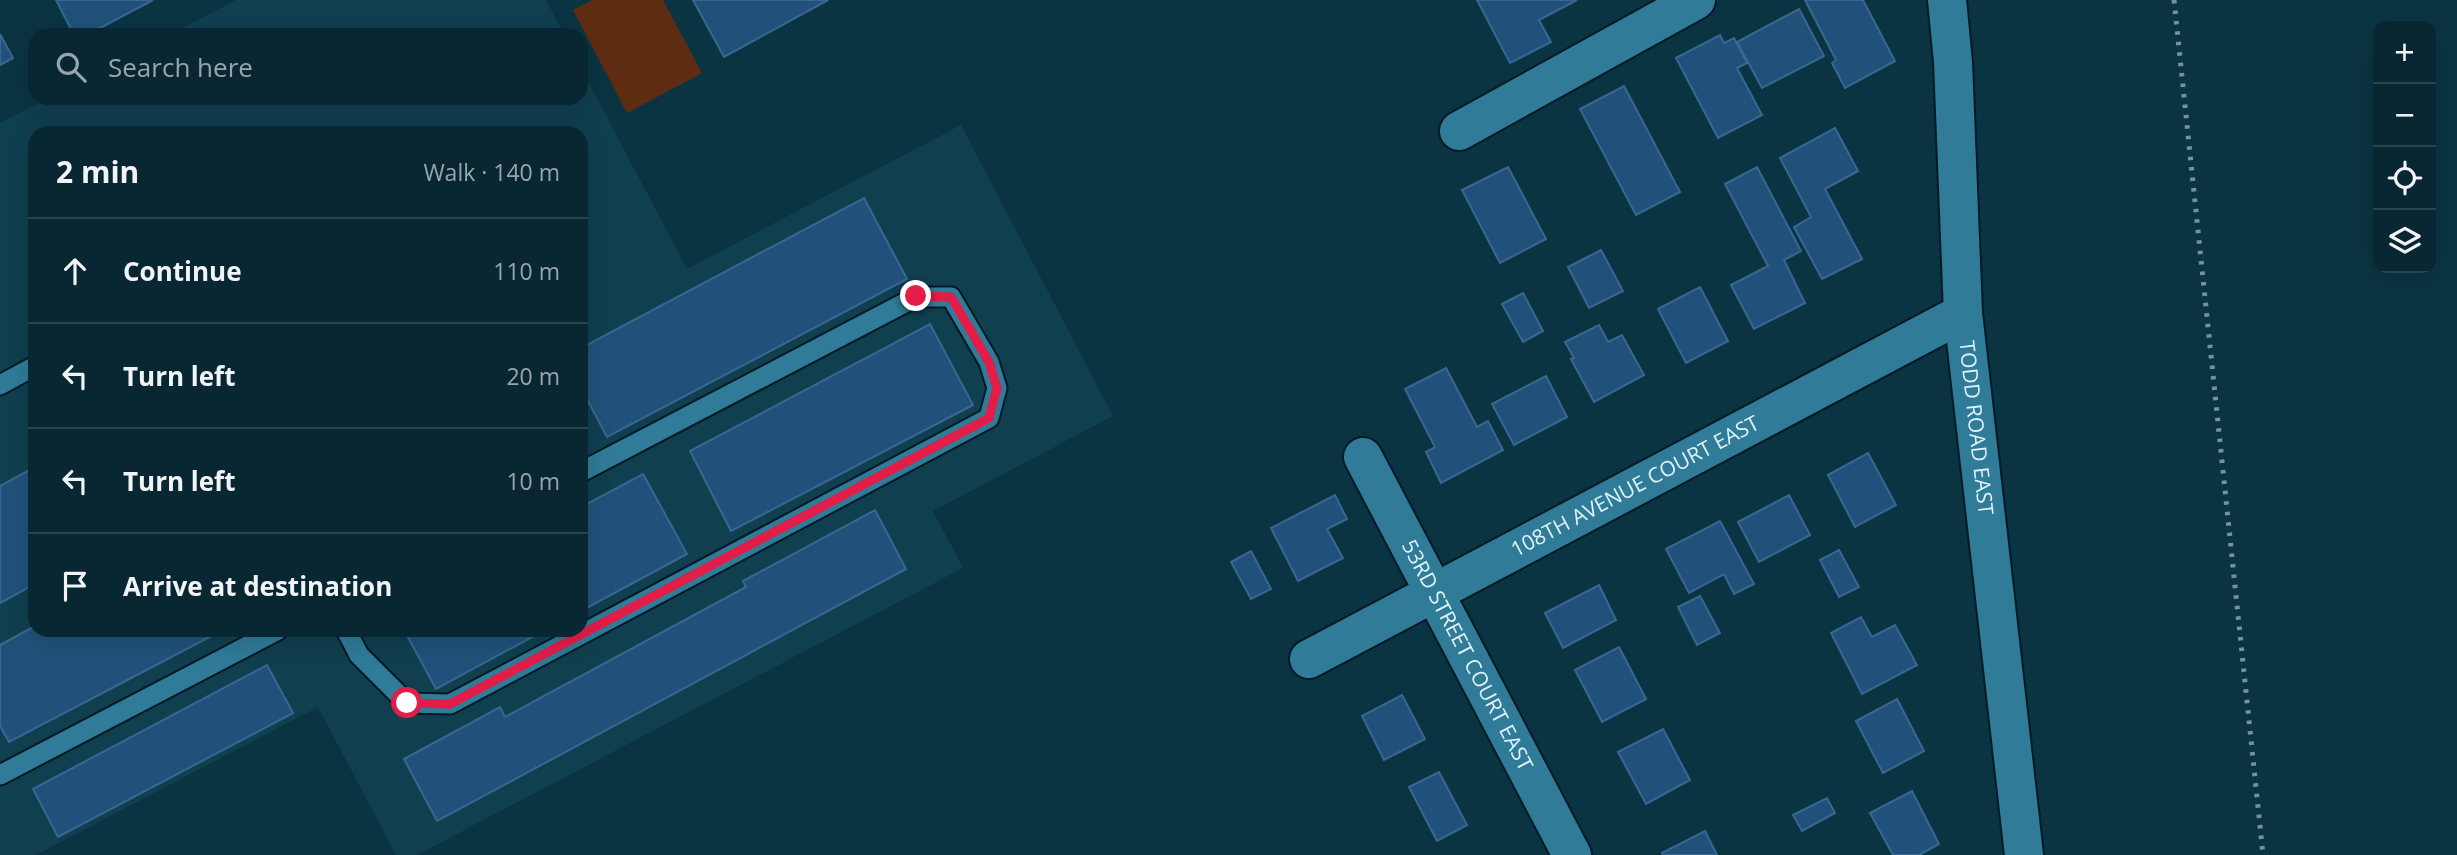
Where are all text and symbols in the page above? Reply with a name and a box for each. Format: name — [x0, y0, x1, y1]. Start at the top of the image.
map controls — [2373, 21, 2436, 273]
button: + — [2373, 21, 2436, 84]
search box — [28, 28, 588, 105]
icon: search — [52, 48, 90, 86]
text: Search here — [108, 49, 253, 85]
button: − — [2373, 84, 2436, 147]
button: locate — [2373, 147, 2436, 210]
text: 2 min — [56, 151, 139, 192]
text: Walk · 140 m — [423, 156, 560, 188]
button: layers — [2373, 210, 2436, 273]
icon: ahead — [56, 252, 94, 290]
text: Continue — [123, 253, 242, 289]
text: 110 m — [493, 255, 560, 287]
route end — [900, 280, 931, 311]
street label: TODD ROAD EAST — [1953, 339, 2001, 517]
icon: left — [56, 357, 94, 395]
text: Turn left — [123, 358, 235, 394]
text: 20 m — [506, 360, 560, 392]
street label: 108TH AVENUE COURT EAST — [1506, 408, 1764, 563]
icon: left — [56, 462, 94, 500]
text: Turn left — [123, 463, 235, 499]
text: 10 m — [506, 465, 560, 497]
street label: 53RD STREET COURT EAST — [1396, 535, 1540, 776]
icon: arrive — [56, 567, 94, 605]
text: Arrive at destination — [123, 568, 392, 604]
route start — [391, 687, 422, 718]

